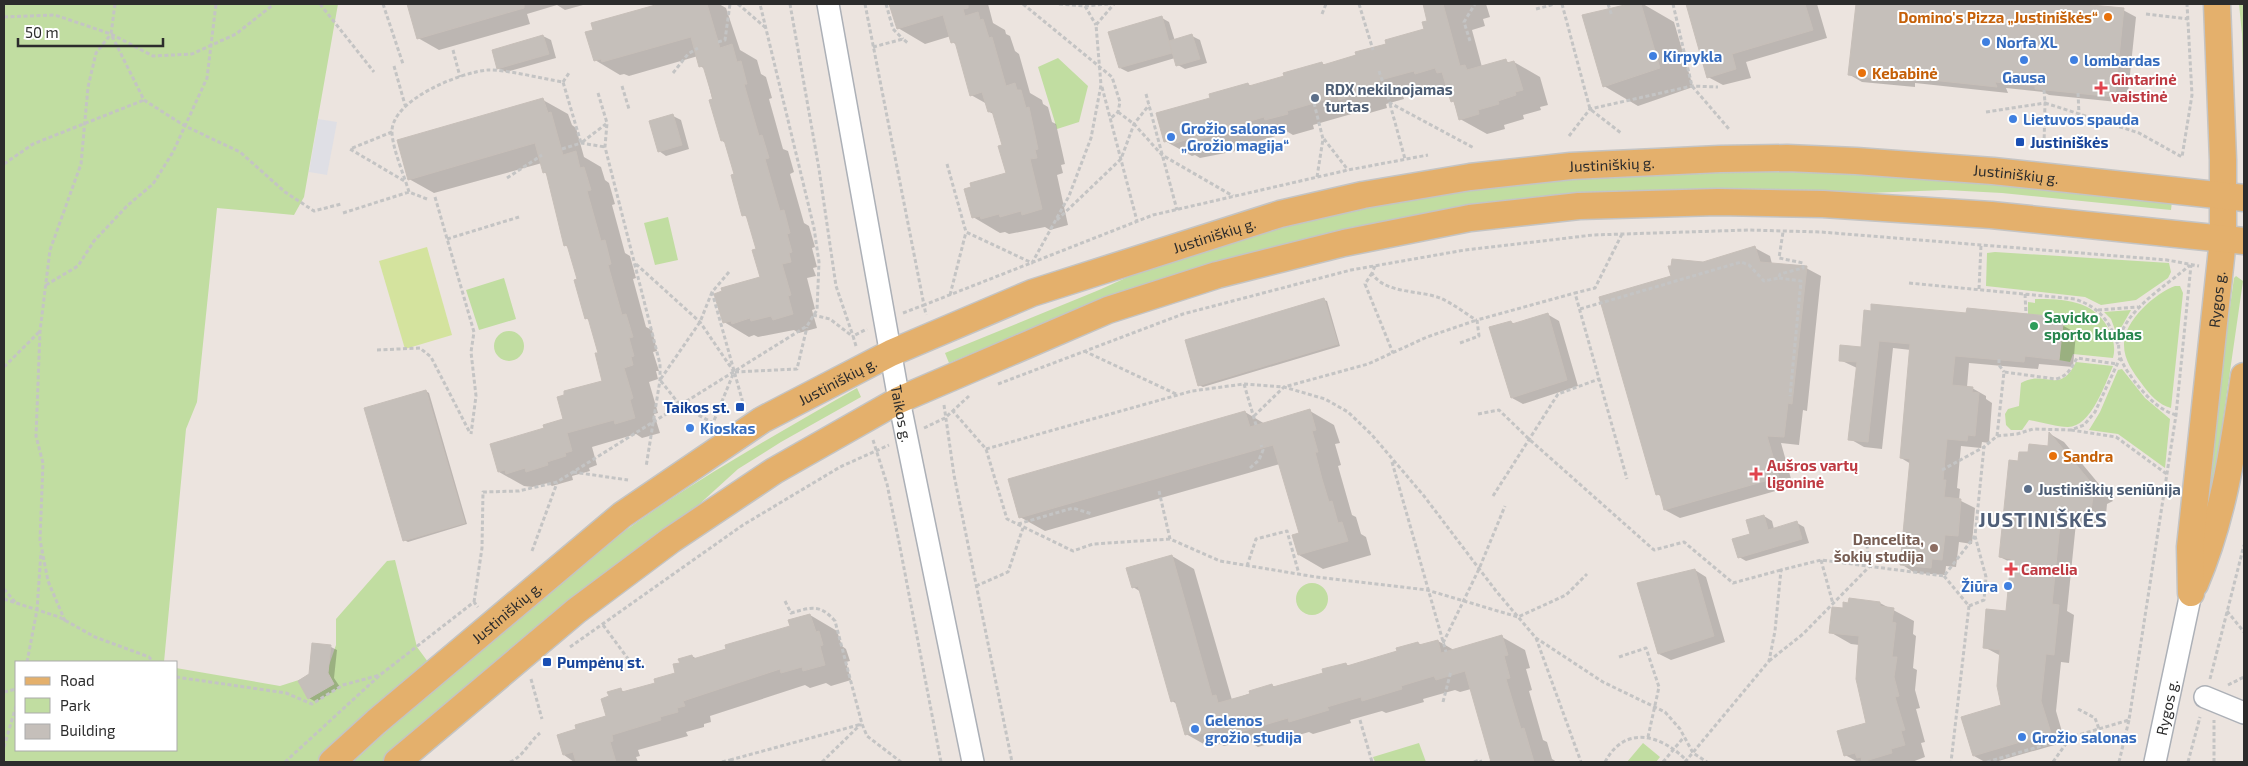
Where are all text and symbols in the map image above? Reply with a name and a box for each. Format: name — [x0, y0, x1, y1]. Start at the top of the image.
place label: Domino's Pizza „Justiniškės“ — [1898, 8, 2098, 26]
marker: Domino's Pizza „Justiniškės“ — [2102, 11, 2114, 23]
scale bar — [18, 15, 162, 47]
text: 50 m — [25, 23, 59, 41]
place label: Norfa XL — [1996, 33, 2058, 51]
marker: Norfa XL — [1980, 36, 1992, 48]
place label: Kirpykla — [1663, 47, 1722, 66]
marker: Kirpykla — [1647, 50, 1659, 62]
place label: lombardas — [2084, 51, 2160, 69]
marker: Gausa — [2018, 54, 2030, 66]
marker: lombardas — [2068, 54, 2080, 66]
place label: Kebabinė — [1872, 64, 1938, 82]
marker: Kebabinė — [1856, 67, 1868, 79]
place label: Gausa — [2002, 68, 2046, 86]
place label: Gintarinė vaistinė — [2111, 70, 2177, 105]
place label: RDX nekilnojamas turtas — [1325, 80, 1453, 115]
marker: Gintarinė vaistinė — [2095, 82, 2107, 94]
marker: RDX nekilnojamas turtas — [1309, 92, 1321, 104]
place label: Lietuvos spauda — [2023, 110, 2139, 128]
marker: Lietuvos spauda — [2007, 113, 2019, 125]
place label: Grožio salonas „Grožio magija“ — [1181, 119, 1289, 154]
marker: Grožio salonas „Grožio magija“ — [1165, 131, 1177, 143]
place label: Justiniškės — [2030, 133, 2108, 151]
marker: Justiniškės — [2014, 136, 2026, 148]
street label: Justiniškių g. — [1568, 153, 1655, 175]
street label: Justiniškių g. — [1973, 161, 2060, 187]
street label: Justiniškių g. — [1171, 213, 1258, 257]
street label: Rygos g. — [2205, 270, 2228, 329]
place label: Savicko sporto klubas — [2044, 308, 2142, 343]
marker: Savicko sporto klubas — [2028, 320, 2040, 332]
street label: Justiniškių g. — [795, 353, 880, 409]
street label: Taikos g. — [887, 383, 916, 444]
place label: Taikos st. — [664, 398, 730, 416]
marker: Taikos st. — [734, 401, 746, 413]
place label: Kioskas — [700, 419, 755, 437]
marker: Kioskas — [684, 422, 696, 434]
place label: Sandra — [2063, 447, 2113, 465]
marker: Sandra — [2047, 450, 2059, 462]
place label: Aušros vartų ligoninė — [1767, 456, 1858, 491]
marker: Aušros vartų ligoninė — [1749, 467, 1763, 481]
place label: Justiniškių seniūnija — [2038, 480, 2181, 498]
marker: Justiniškių seniūnija — [2022, 483, 2034, 495]
district label: JUSTINIŠKĖS — [1978, 507, 2108, 531]
place label: Dancelita, šokių studija — [1834, 530, 1924, 565]
marker: Dancelita, šokių studija — [1928, 542, 1940, 554]
place label: Camelia — [2021, 560, 2078, 578]
marker: Camelia — [2005, 563, 2017, 575]
place label: Žiūra — [1961, 577, 1998, 595]
street label: Justiniškių g. — [468, 578, 545, 647]
marker: Žiūra — [2002, 580, 2014, 592]
place label: Pumpėnų st. — [557, 653, 645, 671]
marker: Pumpėnų st. — [541, 656, 553, 668]
legend — [15, 661, 178, 751]
text: Road — [60, 671, 95, 689]
street label: Rygos g. — [2152, 678, 2181, 737]
text: Park — [60, 696, 91, 714]
place label: Gelenos grožio studija — [1205, 711, 1302, 746]
text: Building — [60, 721, 116, 739]
marker: Gelenos grožio studija — [1189, 723, 1201, 735]
place label: Grožio salonas — [2032, 728, 2137, 746]
marker: Grožio salonas — [2016, 731, 2028, 743]

